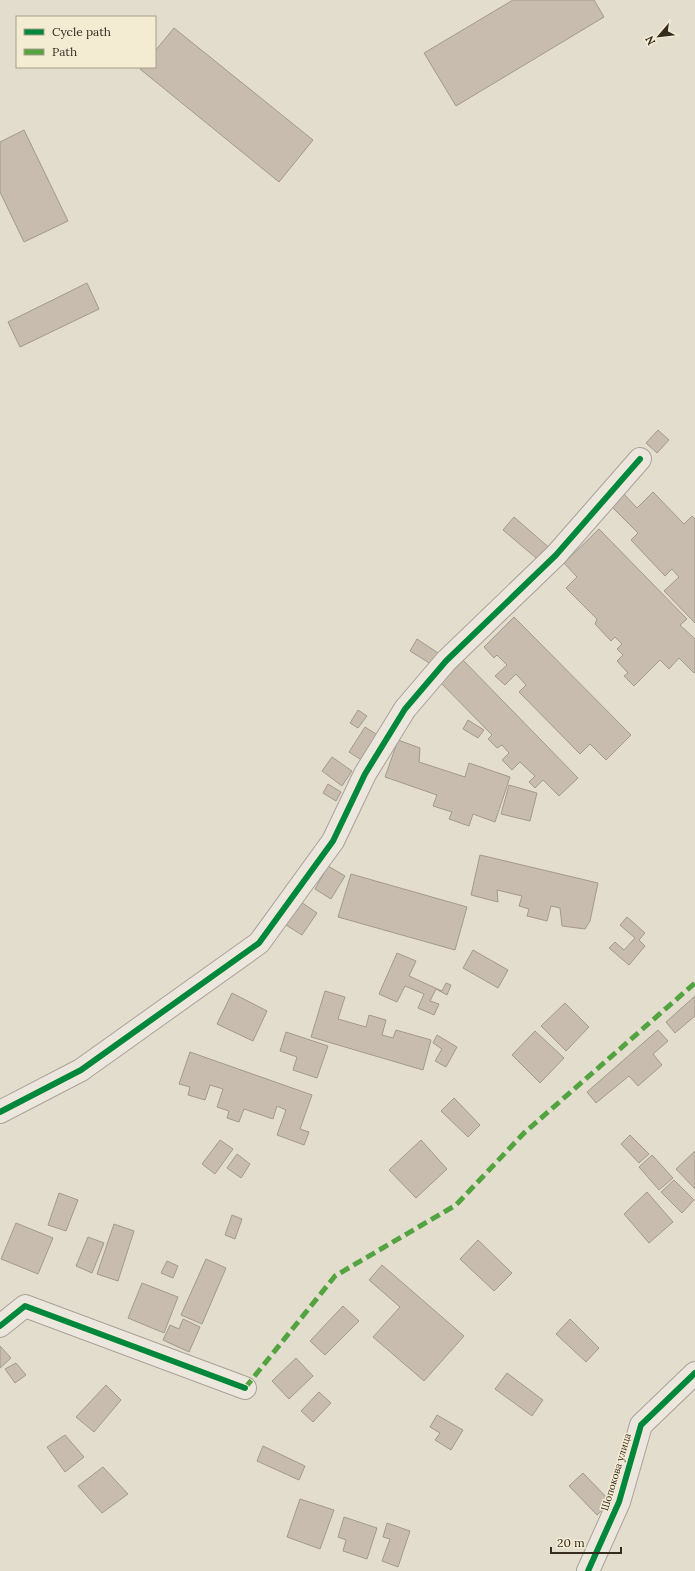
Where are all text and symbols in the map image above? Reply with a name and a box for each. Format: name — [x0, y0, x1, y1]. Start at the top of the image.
legend — [16, 16, 156, 68]
north arrow — [639, 16, 679, 56]
text: Cycle path — [52, 24, 111, 39]
text: N — [642, 33, 658, 48]
text: Path — [52, 44, 77, 59]
street label: Шопокова улица — [598, 1432, 634, 1512]
scale bar — [551, 1529, 621, 1555]
text: 20 m — [557, 1535, 585, 1550]

